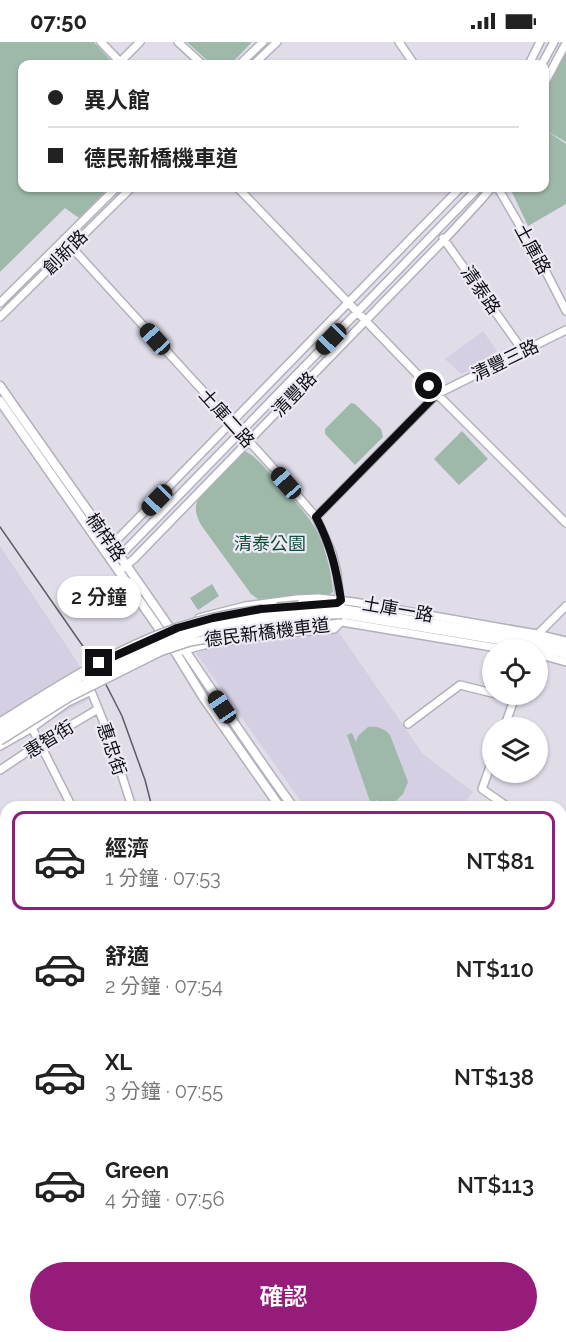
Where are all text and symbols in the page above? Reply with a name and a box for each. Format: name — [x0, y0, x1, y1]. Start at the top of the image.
text: 07:50 — [30, 8, 87, 34]
text: 異人館 — [84, 87, 150, 113]
text: 德民新橋機車道 — [84, 145, 238, 171]
street label: 土庫路 — [511, 220, 555, 278]
street label: 創新路 — [38, 225, 92, 279]
street label: 清泰路 — [457, 262, 505, 318]
car — [136, 320, 174, 358]
car — [312, 320, 350, 358]
street label: 清豐三路 — [468, 335, 542, 385]
street label: 清豐路 — [268, 367, 320, 421]
route start — [415, 372, 442, 399]
street label: 土庫二路 — [195, 384, 259, 452]
car — [267, 464, 305, 502]
car — [138, 481, 176, 519]
street label: 楠梓路 — [82, 509, 130, 565]
park label: 清泰公園 — [234, 533, 306, 554]
callout: 2 分鐘 — [57, 576, 141, 618]
text: 2 分鐘 — [71, 585, 127, 609]
street label: 土庫一路 — [361, 592, 435, 626]
street label: 德民新橋機車道 — [203, 614, 331, 650]
map controls — [482, 639, 548, 783]
button: locate — [482, 639, 548, 705]
route end — [85, 649, 112, 676]
car — [204, 687, 240, 727]
street label: 惠智街 — [21, 716, 77, 762]
button: layers — [482, 717, 548, 783]
street label: 惠忠街 — [93, 720, 131, 778]
icon: car — [33, 834, 87, 888]
text: 經濟 — [105, 835, 149, 861]
text: NT$81 — [466, 848, 534, 874]
text: 1 分鐘 · 07:53 — [105, 866, 221, 890]
icon: car — [33, 942, 87, 996]
text: 舒適 — [105, 943, 149, 969]
text: NT$110 — [456, 956, 534, 982]
text: 2 分鐘 · 07:54 — [105, 974, 223, 998]
text: XL — [105, 1049, 132, 1075]
icon: car — [33, 1050, 87, 1104]
text: NT$138 — [454, 1064, 534, 1090]
text: 3 分鐘 · 07:55 — [105, 1079, 223, 1103]
text: Green — [105, 1157, 169, 1183]
icon: car — [33, 1158, 87, 1212]
text: NT$113 — [457, 1172, 534, 1198]
text: 4 分鐘 · 07:56 — [105, 1187, 225, 1211]
button: 確認 — [30, 1262, 537, 1331]

